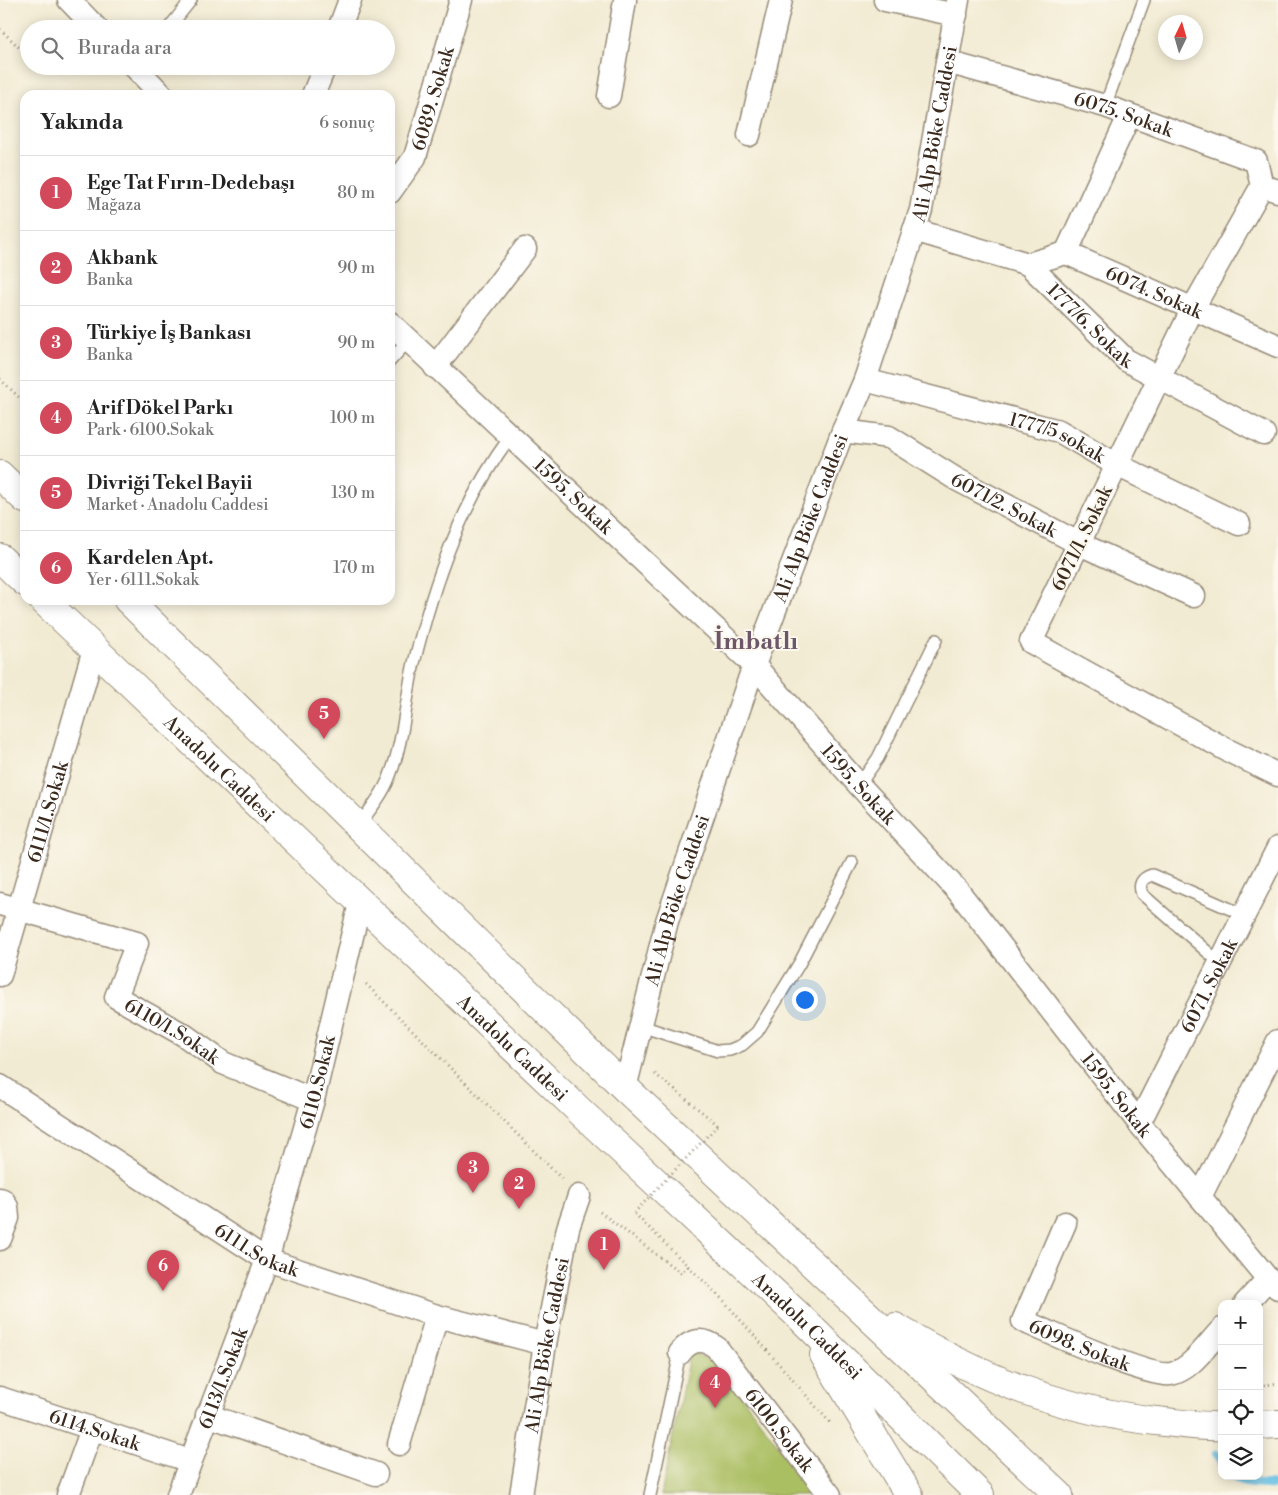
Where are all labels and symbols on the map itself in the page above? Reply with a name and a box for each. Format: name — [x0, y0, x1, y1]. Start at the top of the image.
north arrow — [1158, 15, 1203, 60]
street label: 6089. Sokak — [407, 43, 460, 154]
street label: Ali Alp Böke Caddesi — [907, 44, 963, 226]
street label: 6075. Sokak — [1071, 87, 1177, 143]
street label: 6074. Sokak — [1102, 261, 1207, 325]
street label: 1777/6. Sokak — [1041, 278, 1137, 374]
street label: 1777/5 sokak — [1006, 407, 1110, 469]
street label: Ali Alp Böke Caddesi — [768, 431, 854, 607]
street label: 1595. Sokak — [528, 453, 619, 540]
street label: 6071/2. Sokak — [947, 467, 1062, 543]
street label: 6071/1. Sokak — [1046, 481, 1118, 595]
district label: İmbatlı — [714, 625, 798, 657]
pin: 5 — [308, 698, 340, 739]
street label: Anadolu Caddesi — [158, 710, 280, 827]
street label: 1595. Sokak — [816, 739, 901, 831]
street label: 6111/1.Sokak — [22, 757, 74, 866]
street label: Ali Alp Böke Caddesi — [640, 811, 715, 989]
street label: 6071. Sokak — [1176, 934, 1244, 1037]
your location — [792, 987, 818, 1013]
street label: Anadolu Caddesi — [451, 989, 573, 1107]
street label: 6110/1.Sokak — [120, 993, 225, 1071]
street label: 6110.Sokak — [294, 1032, 341, 1132]
street label: 1595. Sokak — [1076, 1048, 1157, 1143]
pin: 3 — [457, 1152, 489, 1193]
pin: 2 — [503, 1168, 535, 1209]
street label: 6111.Sokak — [209, 1218, 303, 1283]
pin: 1 — [588, 1229, 620, 1270]
pin: 6 — [147, 1250, 179, 1291]
street label: Ali Alp Böke Caddesi — [520, 1255, 575, 1436]
street label: Anadolu Caddesi — [746, 1267, 867, 1385]
street label: 6098. Sokak — [1025, 1314, 1134, 1377]
street label: 6113/1.Sokak — [193, 1323, 254, 1433]
pin: 4 — [699, 1367, 731, 1408]
street label: 6100.Sokak — [739, 1383, 820, 1478]
street label: 6114.Sokak — [46, 1404, 144, 1457]

